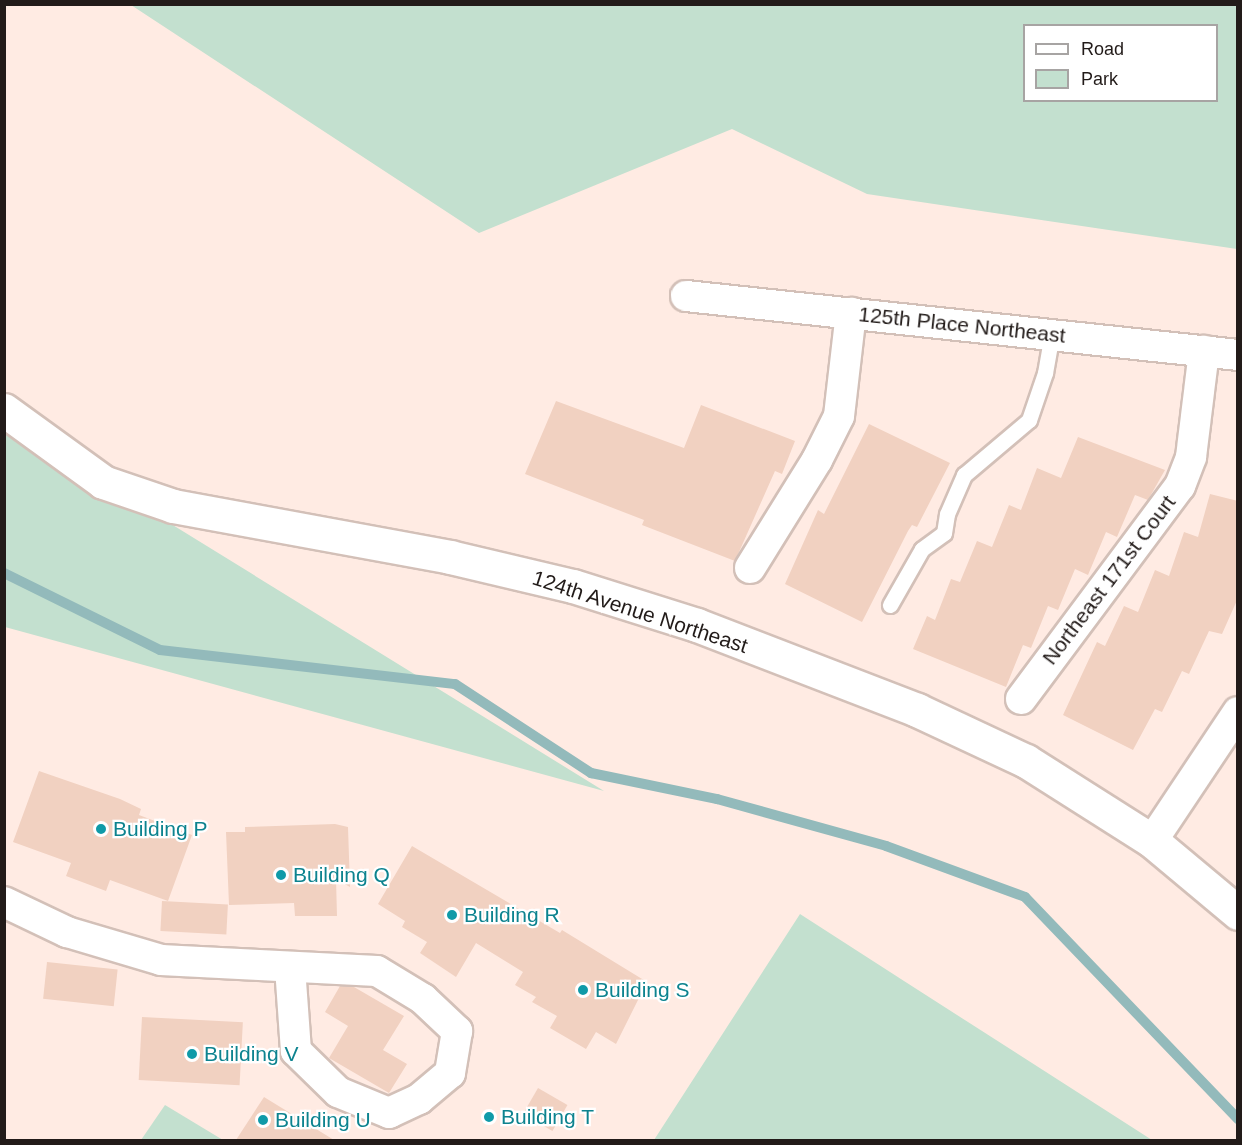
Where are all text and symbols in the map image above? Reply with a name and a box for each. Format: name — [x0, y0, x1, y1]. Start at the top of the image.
legend — [1023, 24, 1218, 102]
text: Road — [1081, 39, 1124, 59]
text: Park — [1081, 69, 1118, 89]
street label: 125th Place Northeast — [857, 302, 1067, 348]
street label: Northeast 171st Court — [1037, 490, 1181, 670]
street label: 124th Avenue Northeast — [529, 565, 751, 659]
place label: Building P — [113, 816, 208, 842]
marker: Building P — [94, 822, 108, 836]
place label: Building Q — [293, 862, 390, 888]
marker: Building Q — [274, 868, 288, 882]
place label: Building R — [464, 902, 560, 928]
marker: Building R — [445, 908, 459, 922]
place label: Building S — [595, 977, 690, 1003]
marker: Building S — [576, 983, 590, 997]
place label: Building V — [204, 1041, 299, 1067]
marker: Building V — [185, 1047, 199, 1061]
place label: Building T — [501, 1104, 594, 1130]
place label: Building U — [275, 1107, 371, 1133]
marker: Building T — [482, 1110, 496, 1124]
marker: Building U — [256, 1113, 270, 1127]

